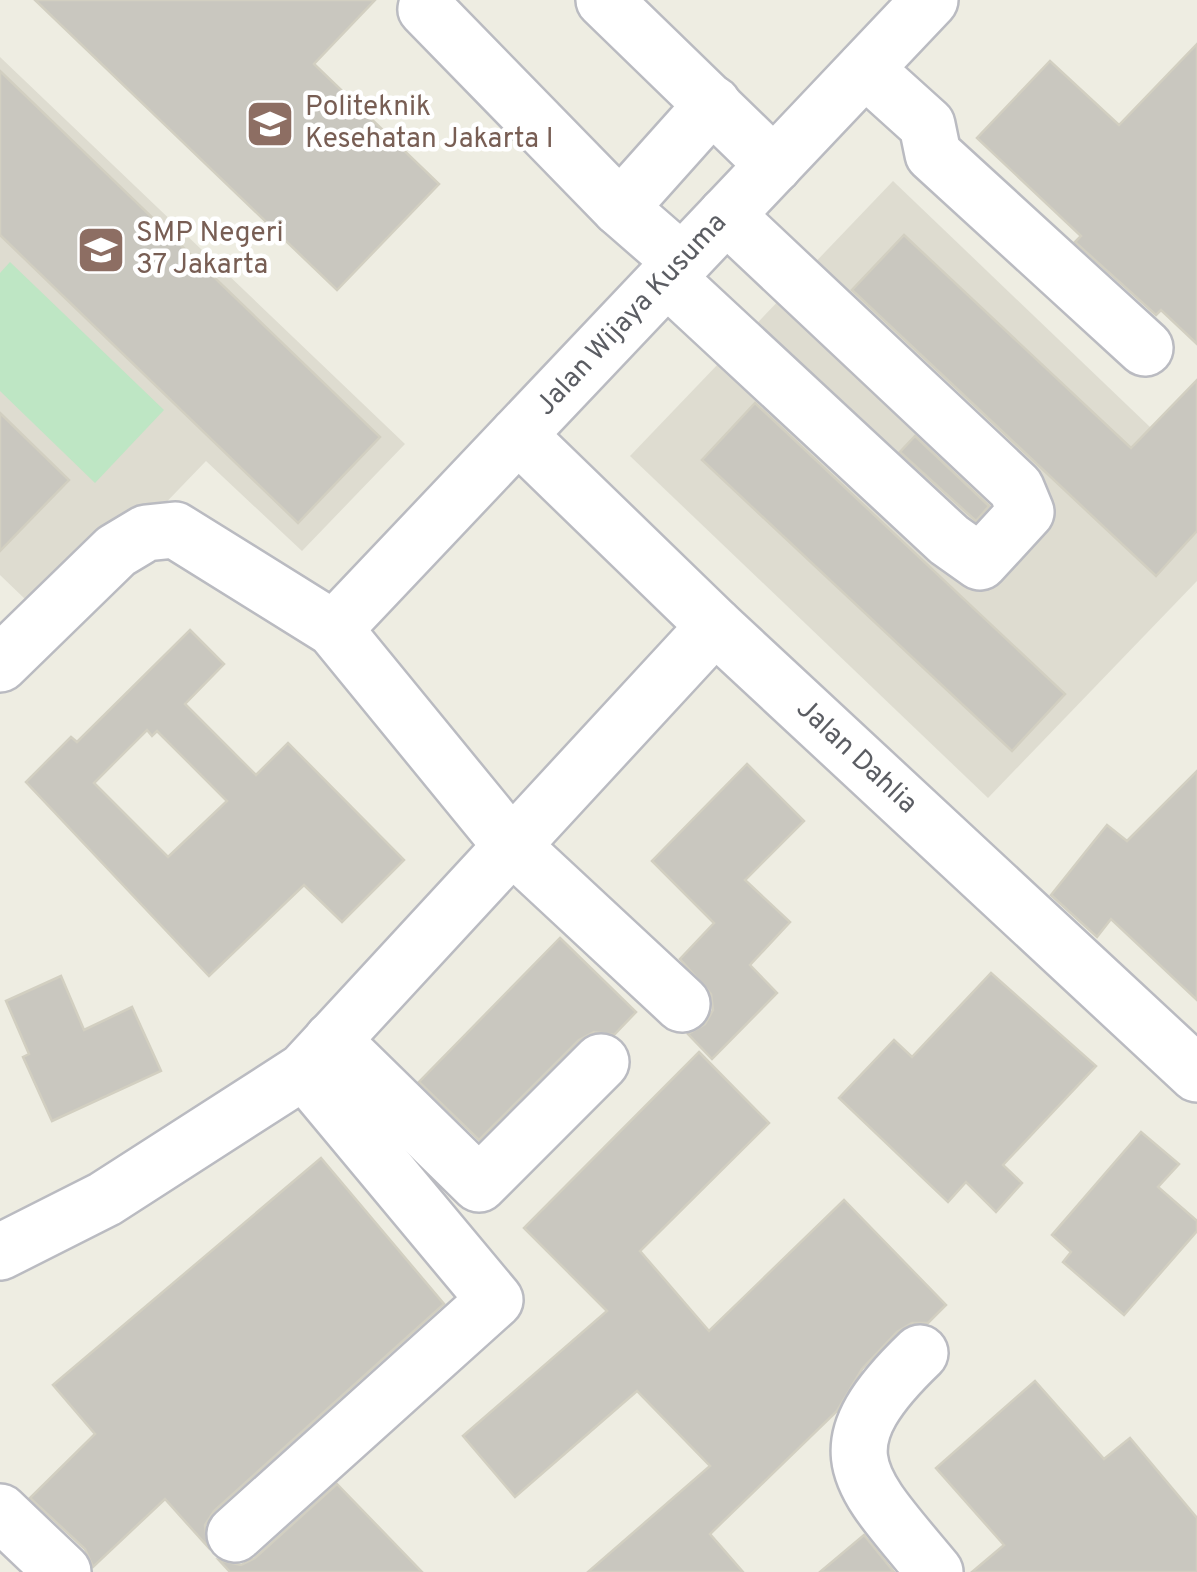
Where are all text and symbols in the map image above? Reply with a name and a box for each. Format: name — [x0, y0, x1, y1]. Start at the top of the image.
place label: Politeknik Kesehatan Jakarta I — [305, 90, 554, 158]
school or university icon: Politeknik Kesehatan Jakarta I — [244, 98, 296, 150]
street label: Jalan Wijaya Kusuma — [529, 206, 735, 424]
place label: SMP Negeri 37 Jakarta — [136, 216, 284, 284]
school or university icon: SMP Negeri 37 Jakarta — [75, 224, 127, 276]
street label: Jalan Dahlia — [788, 692, 924, 822]

